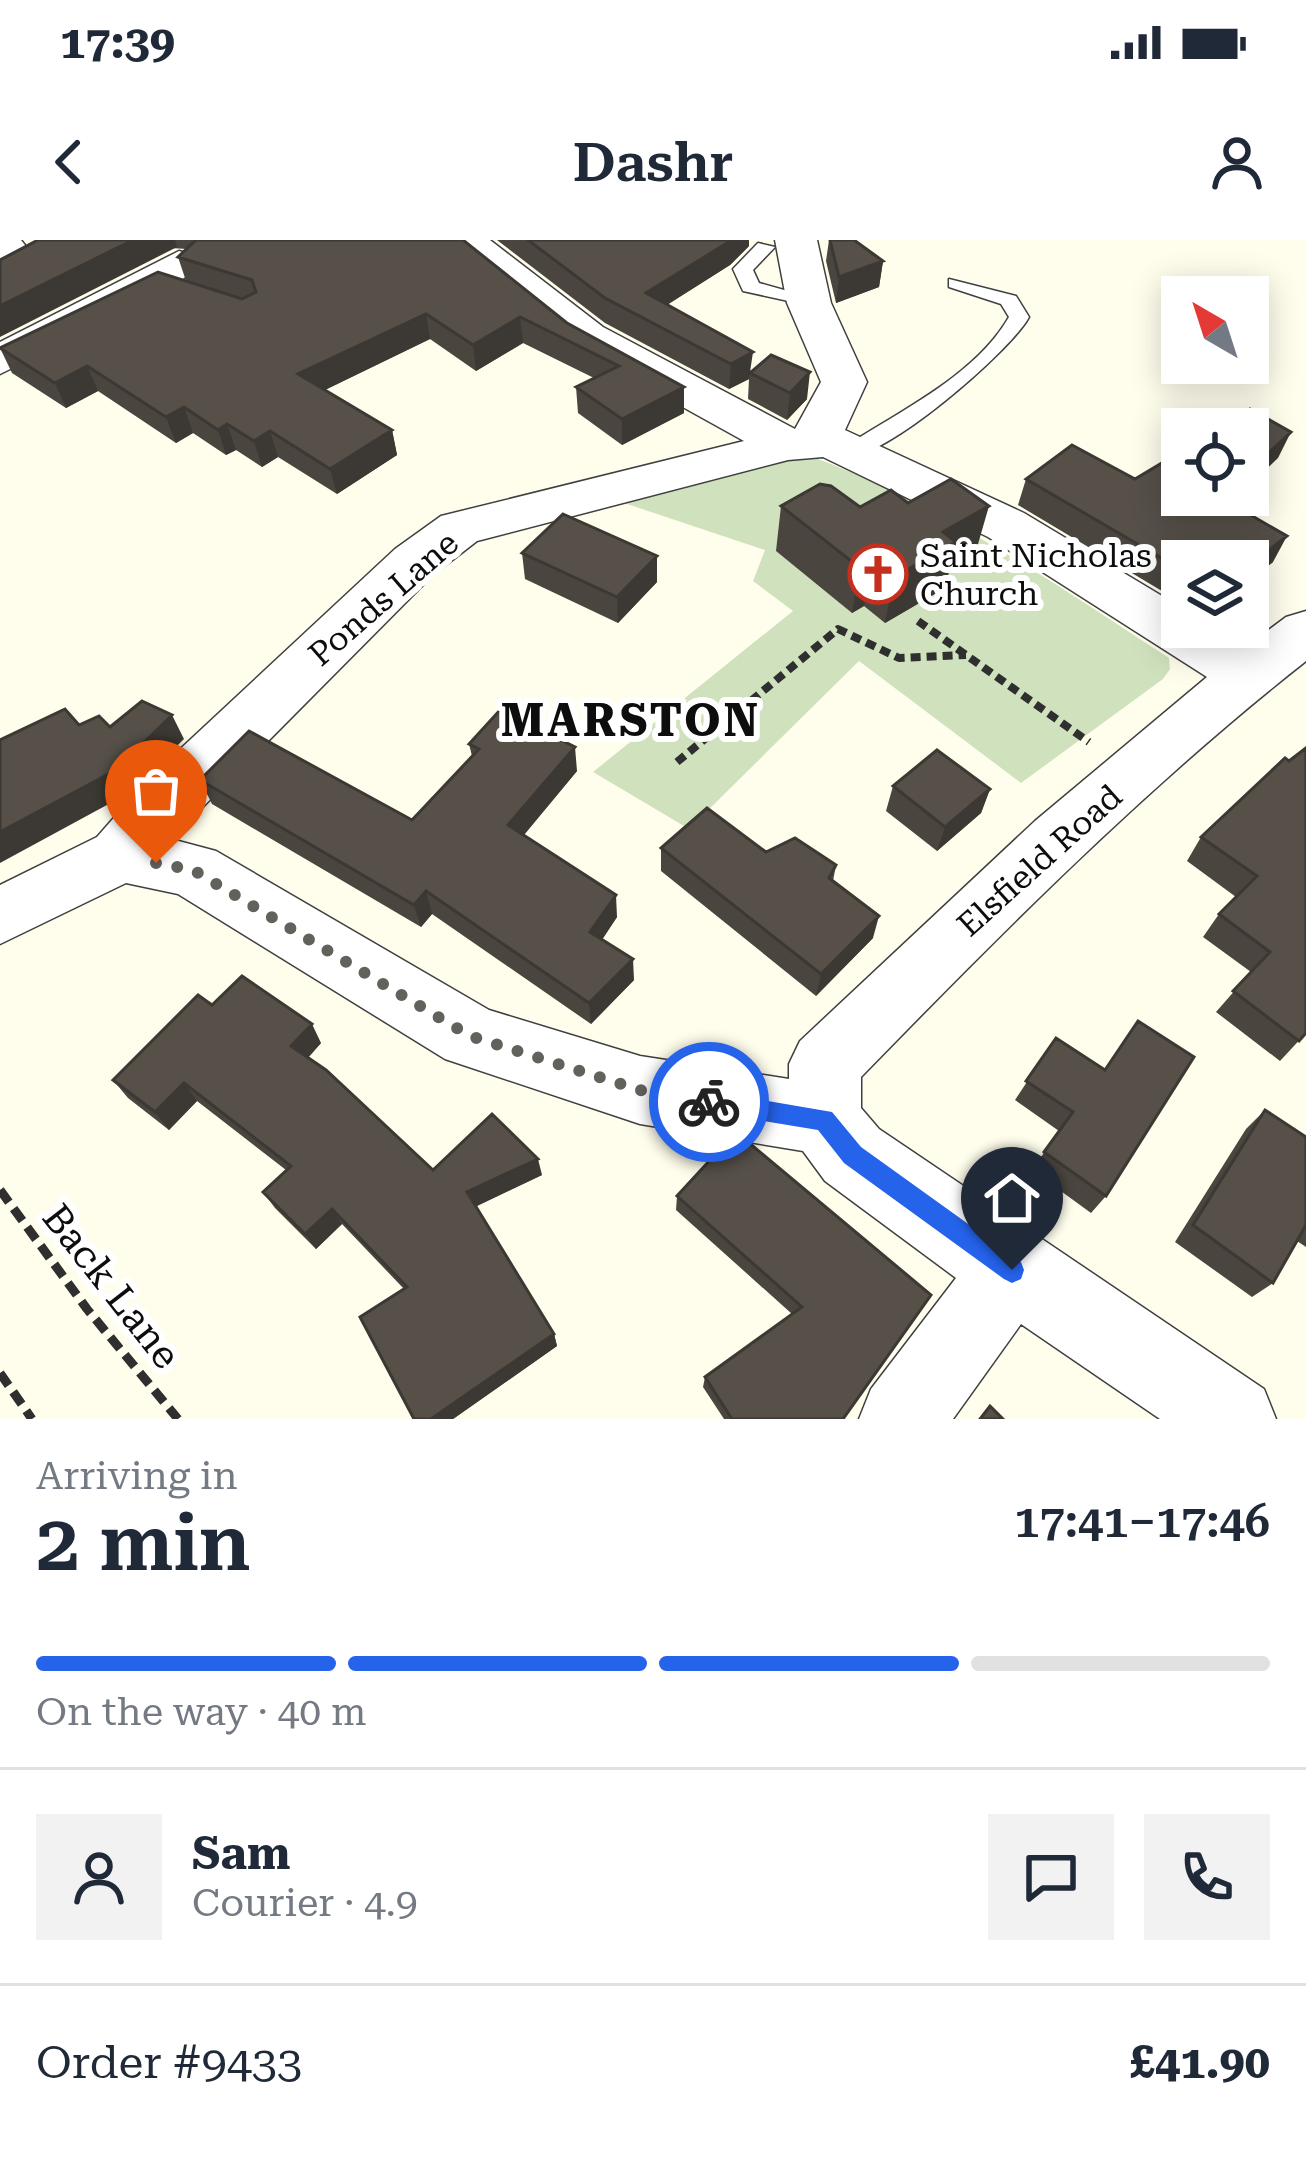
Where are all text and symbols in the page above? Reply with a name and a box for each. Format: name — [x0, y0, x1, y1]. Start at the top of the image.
text: 17:39 — [60, 16, 175, 69]
icon: back — [36, 129, 102, 195]
icon: person — [1204, 129, 1270, 195]
text: Dashr — [573, 131, 733, 194]
north arrow — [1161, 276, 1269, 384]
map controls — [1161, 276, 1269, 648]
button: locate — [1161, 408, 1269, 516]
street label: Ponds Lane — [301, 523, 466, 674]
place label: Saint Nicholas Church — [920, 536, 1152, 613]
button: layers — [1161, 540, 1269, 648]
church icon: Saint Nicholas Church — [847, 543, 909, 605]
district label: MARSTON — [501, 694, 761, 747]
pin — [105, 740, 207, 863]
icon: bag — [123, 758, 189, 824]
street label: Elsfield Road — [949, 776, 1130, 944]
courier — [649, 1042, 769, 1162]
icon: bike — [676, 1069, 742, 1135]
pin — [961, 1147, 1063, 1270]
icon: home — [979, 1165, 1045, 1231]
street label: Back Lane — [33, 1196, 189, 1378]
text: Arriving in — [36, 1453, 238, 1499]
text: 17:41–17:46 — [1014, 1495, 1270, 1548]
text: 2 min — [36, 1498, 251, 1589]
text: On the way · 40 m — [36, 1689, 367, 1735]
button: person — [36, 1814, 162, 1940]
button: chat — [988, 1814, 1114, 1940]
button: phone — [1144, 1814, 1270, 1940]
text: Sam — [192, 1827, 290, 1880]
text: Courier · 4.9 — [192, 1880, 418, 1926]
text: Order #9433 — [36, 2036, 302, 2089]
text: £41.90 — [1130, 2036, 1270, 2089]

